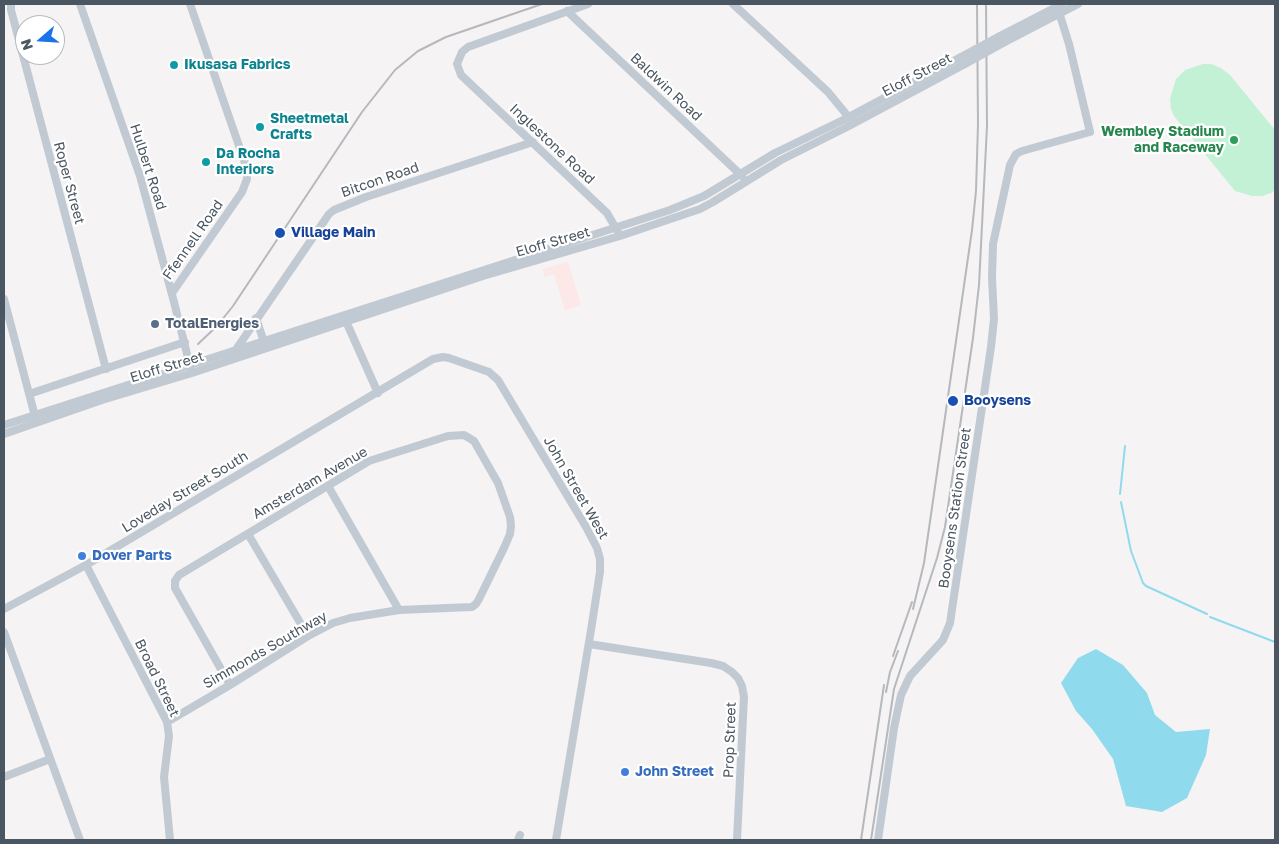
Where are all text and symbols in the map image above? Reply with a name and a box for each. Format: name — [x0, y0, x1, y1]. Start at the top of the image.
north arrow — [15, 15, 65, 65]
text: N — [17, 37, 36, 53]
street label: Baldwin Road — [627, 50, 705, 124]
street label: Eloff Street — [879, 50, 955, 100]
place label: Ikusasa Fabrics — [184, 57, 291, 73]
marker: Ikusasa Fabrics — [168, 59, 180, 71]
street label: Inglestone Road — [506, 100, 598, 188]
place label: Sheetmetal Crafts — [270, 111, 349, 144]
marker: Sheetmetal Crafts — [254, 121, 266, 133]
street label: Hulbert Road — [126, 122, 170, 212]
place label: Wembley Stadium and Raceway — [1101, 124, 1224, 156]
marker: Wembley Stadium and Raceway — [1228, 134, 1240, 146]
street label: Roper Street — [50, 140, 88, 226]
place label: Da Rocha Interiors — [216, 146, 280, 178]
marker: Da Rocha Interiors — [200, 156, 212, 168]
street label: Bitcon Road — [339, 159, 421, 201]
street label: Ffennell Road — [159, 197, 227, 283]
street label: Eloff Street — [514, 223, 592, 261]
place label: Village Main — [291, 225, 376, 241]
marker: Village Main — [273, 226, 287, 240]
place label: TotalEnergies — [165, 316, 259, 332]
marker: TotalEnergies — [149, 318, 161, 330]
street label: Eloff Street — [128, 348, 206, 386]
place label: Booysens — [964, 393, 1031, 409]
marker: Booysens — [946, 394, 960, 408]
street label: Booysens Station Street — [935, 427, 975, 589]
street label: John Street West — [540, 434, 612, 542]
street label: Amsterdam Avenue — [249, 443, 371, 523]
street label: Loveday Street South — [119, 448, 251, 536]
place label: Dover Parts — [92, 548, 172, 564]
marker: Dover Parts — [76, 550, 88, 562]
street label: Simmonds Southway — [200, 608, 330, 692]
street label: Broad Street — [131, 636, 183, 720]
street label: Prop Street — [720, 702, 740, 778]
place label: John Street — [635, 764, 714, 780]
marker: John Street — [619, 766, 631, 778]

